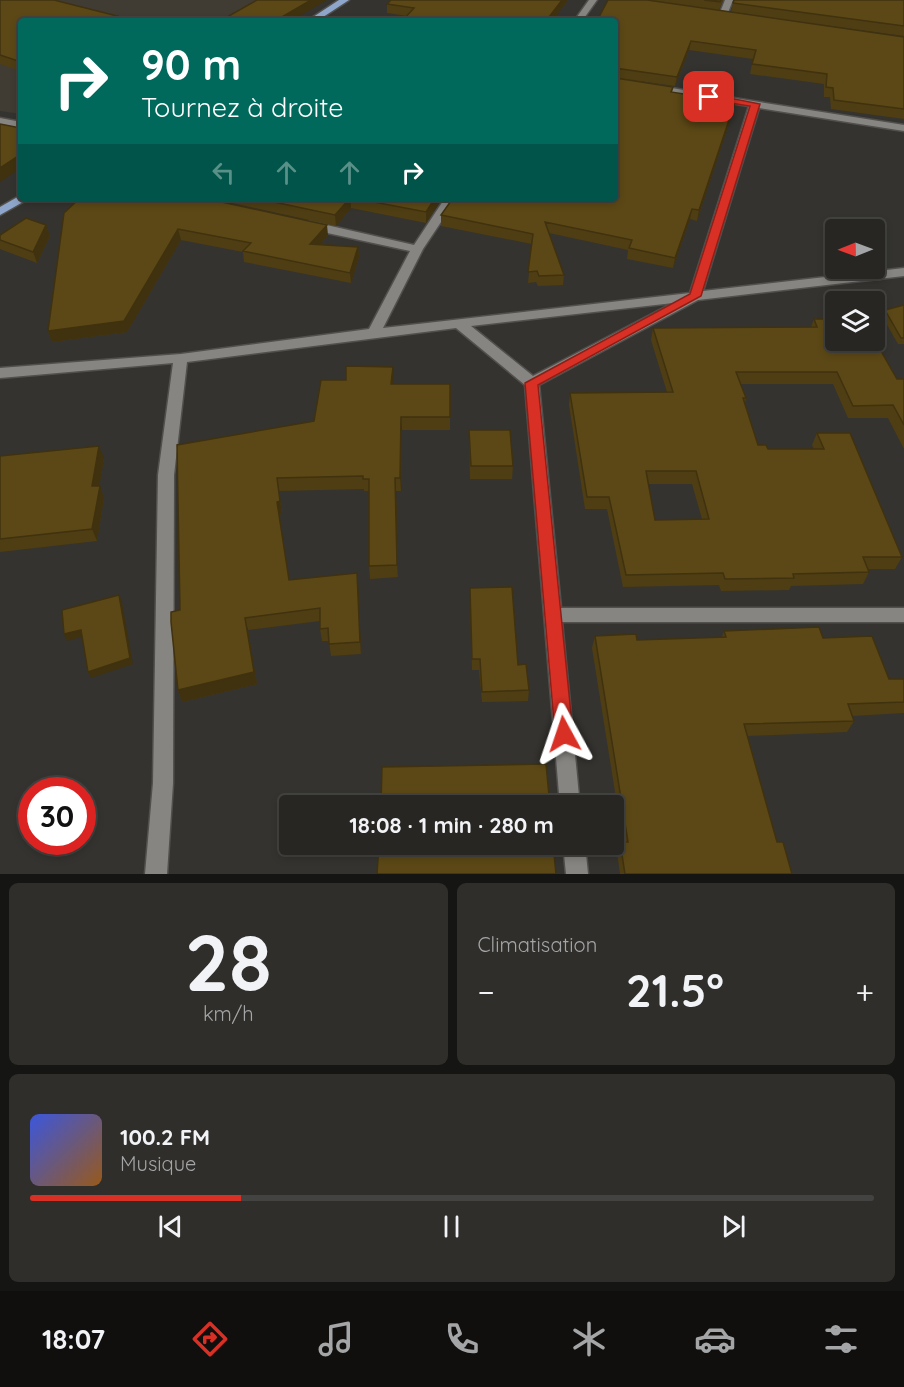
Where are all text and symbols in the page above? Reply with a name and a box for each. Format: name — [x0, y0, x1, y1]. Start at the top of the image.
text: 90 m — [141, 38, 241, 91]
icon: right — [42, 42, 120, 120]
pin — [683, 71, 734, 122]
icon: arrive — [692, 80, 725, 113]
text: Tournez à droite — [141, 90, 344, 124]
icon: left — [207, 156, 240, 189]
icon: ahead — [270, 156, 303, 189]
icon: ahead — [333, 156, 366, 189]
icon: right — [396, 156, 429, 189]
north arrow — [825, 219, 885, 279]
map controls — [825, 219, 885, 351]
button: layers — [825, 291, 885, 351]
position arrow — [532, 702, 596, 766]
speed limit sign: 30 — [18, 777, 96, 855]
text: 18:08 · 1 min · 280 m — [349, 811, 554, 839]
text: 28 — [185, 913, 272, 1011]
text: Climatisation — [478, 932, 597, 957]
text: 21.5° — [626, 962, 724, 1018]
text: − — [478, 971, 495, 1012]
text: + — [855, 971, 874, 1012]
text: km/h — [203, 1001, 254, 1026]
text: 100.2 FM — [120, 1123, 210, 1151]
text: Musique — [120, 1151, 196, 1176]
icon: previous — [154, 1210, 187, 1243]
icon: pause — [435, 1210, 468, 1243]
icon: next — [717, 1210, 750, 1243]
icon: directions — [189, 1318, 231, 1360]
icon: music — [315, 1318, 357, 1360]
icon: phone — [441, 1318, 483, 1360]
icon: climate — [568, 1318, 610, 1360]
icon: car — [694, 1318, 736, 1360]
icon: filters — [820, 1318, 862, 1360]
text: 18:07 — [42, 1322, 105, 1356]

